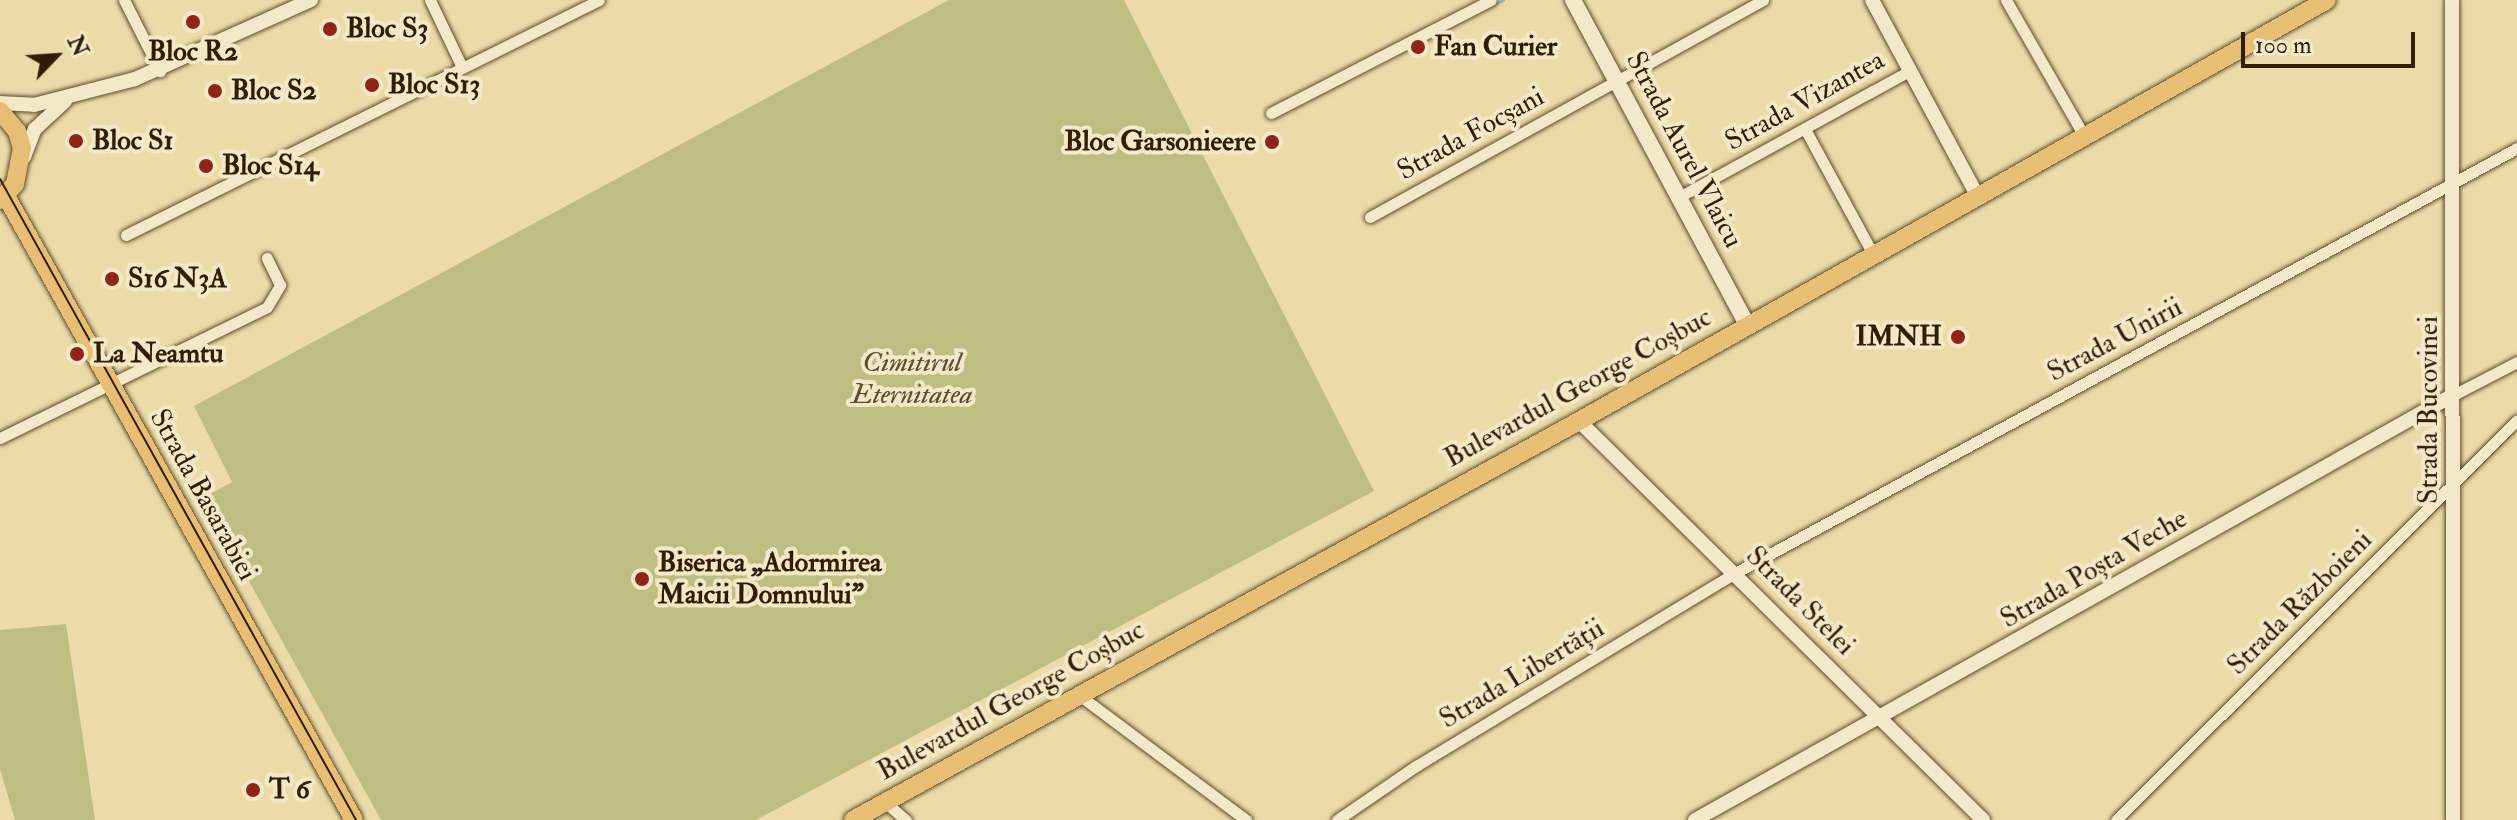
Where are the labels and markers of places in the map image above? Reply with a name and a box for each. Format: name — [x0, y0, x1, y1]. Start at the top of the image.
place label: Bloc S3 — [346, 12, 428, 46]
marker: Bloc R2 — [184, 13, 202, 31]
marker: Bloc S3 — [321, 20, 339, 38]
place label: Fan Curier — [1434, 30, 1557, 64]
place label: Bloc R2 — [148, 35, 238, 69]
marker: Fan Curier — [1409, 38, 1427, 56]
place label: Bloc S13 — [388, 68, 480, 102]
place label: Bloc S2 — [231, 74, 317, 108]
marker: Bloc S13 — [363, 76, 381, 94]
marker: Bloc S2 — [206, 82, 224, 100]
place label: Bloc S1 — [92, 124, 173, 158]
place label: Bloc Garsonieere — [1064, 125, 1256, 159]
marker: Bloc S1 — [67, 132, 85, 150]
marker: Bloc Garsonieere — [1263, 133, 1281, 151]
place label: Bloc S14 — [222, 149, 319, 183]
marker: Bloc S14 — [197, 157, 215, 175]
place label: S16 N3A — [128, 262, 227, 296]
marker: S16 N3A — [103, 270, 121, 288]
place label: IMNH — [1856, 320, 1942, 354]
marker: IMNH — [1949, 328, 1967, 346]
place label: La Neamtu — [93, 337, 223, 371]
marker: La Neamtu — [68, 345, 86, 363]
place label: Biserica „Adormirea Maicii Domnului” — [658, 546, 881, 612]
marker: Biserica „Adormirea Maicii Domnului” — [633, 570, 651, 588]
place label: T 6 — [269, 773, 310, 807]
marker: T 6 — [244, 781, 262, 799]

